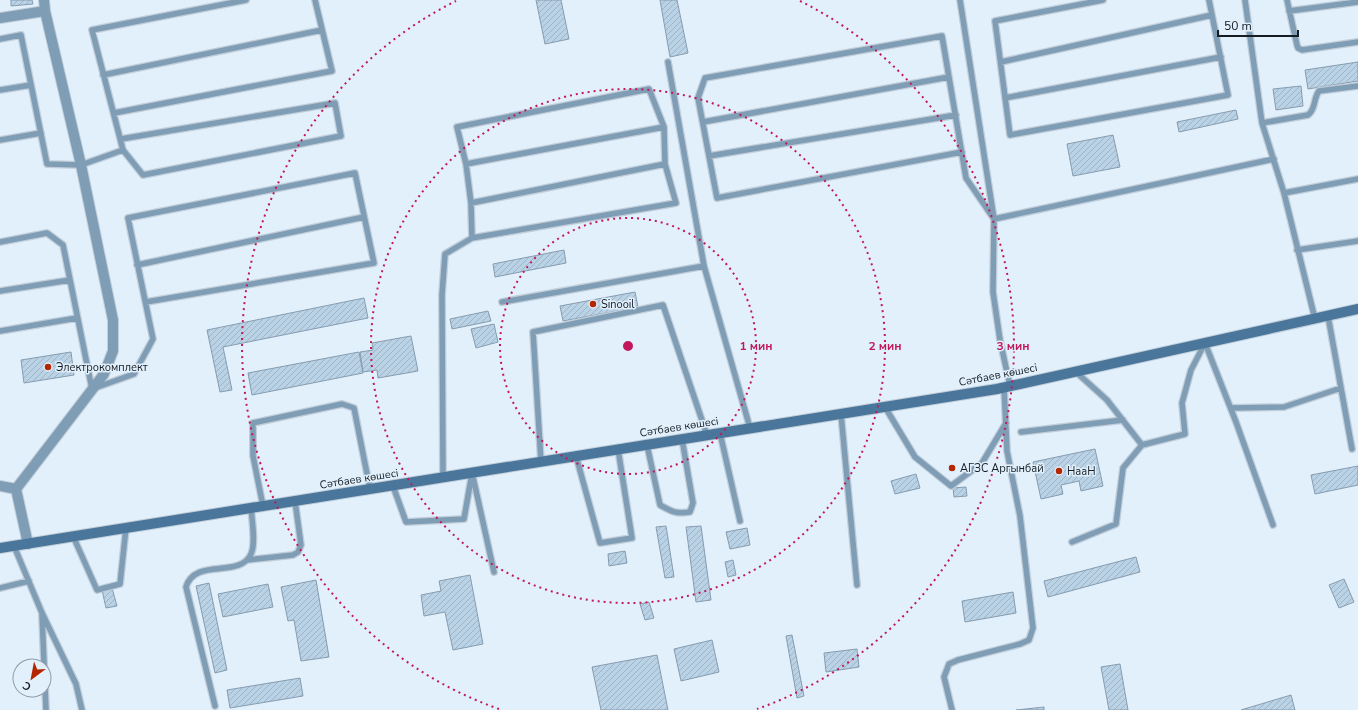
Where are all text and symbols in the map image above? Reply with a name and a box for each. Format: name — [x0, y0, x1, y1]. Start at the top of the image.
scale bar — [1218, 12, 1298, 38]
text: 50 m — [1224, 18, 1252, 34]
place label: Sinooil — [601, 297, 635, 312]
marker: Sinooil — [588, 299, 598, 309]
text: 1 мин — [739, 338, 773, 354]
text: 2 мин — [868, 338, 902, 354]
text: 3 мин — [996, 338, 1030, 354]
centre of rings — [621, 339, 635, 353]
place label: Электрокомплект — [56, 360, 148, 375]
street label: Сәтбаев көшесі — [957, 360, 1039, 390]
marker: Электрокомплект — [43, 362, 53, 372]
street label: Сәтбаев көшесі — [638, 413, 720, 441]
place label: АГЗС Аргынбай — [960, 461, 1044, 476]
marker: АГЗС Аргынбай — [947, 463, 957, 473]
place label: НааН — [1067, 464, 1096, 479]
street label: Сәтбаев көшесі — [318, 465, 400, 493]
marker: НааН — [1054, 466, 1064, 476]
north arrow — [12, 658, 52, 698]
text: С — [19, 677, 34, 694]

